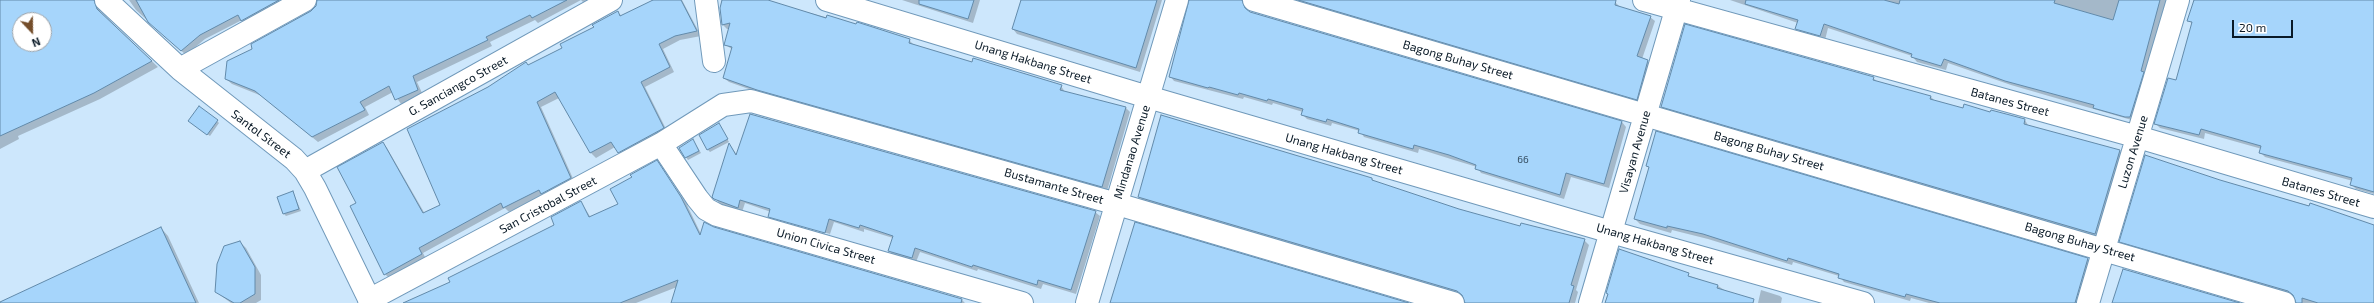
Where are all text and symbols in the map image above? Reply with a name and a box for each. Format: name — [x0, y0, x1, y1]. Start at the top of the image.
north arrow — [12, 12, 52, 52]
scale bar — [2234, 12, 2295, 38]
text: 20 m — [2239, 20, 2266, 34]
text: N — [30, 35, 42, 50]
street label: Unang Hakbang Street — [973, 37, 1093, 87]
street label: Bagong Buhay Street — [1401, 37, 1515, 83]
street label: G. Sanciangco Street — [406, 53, 510, 119]
street label: Batanes Street — [1969, 85, 2051, 119]
street label: Mindanao Avenue — [1111, 103, 1153, 201]
street label: Santol Street — [228, 107, 294, 161]
street label: Visayan Avenue — [1616, 109, 1654, 195]
street label: Luzon Avenue — [2115, 114, 2151, 190]
street label: Bagong Buhay Street — [1712, 128, 1826, 174]
street label: Unang Hakbang Street — [1284, 130, 1404, 178]
house number: 66 — [1517, 154, 1529, 166]
street label: Bustamante Street — [1003, 165, 1105, 207]
street label: San Cristobal Street — [497, 173, 599, 237]
street label: Batanes Street — [2280, 174, 2362, 210]
street label: Bagong Buhay Street — [2023, 219, 2137, 265]
street label: Unang Hakbang Street — [1595, 220, 1715, 268]
street label: Union Civica Street — [775, 225, 877, 267]

